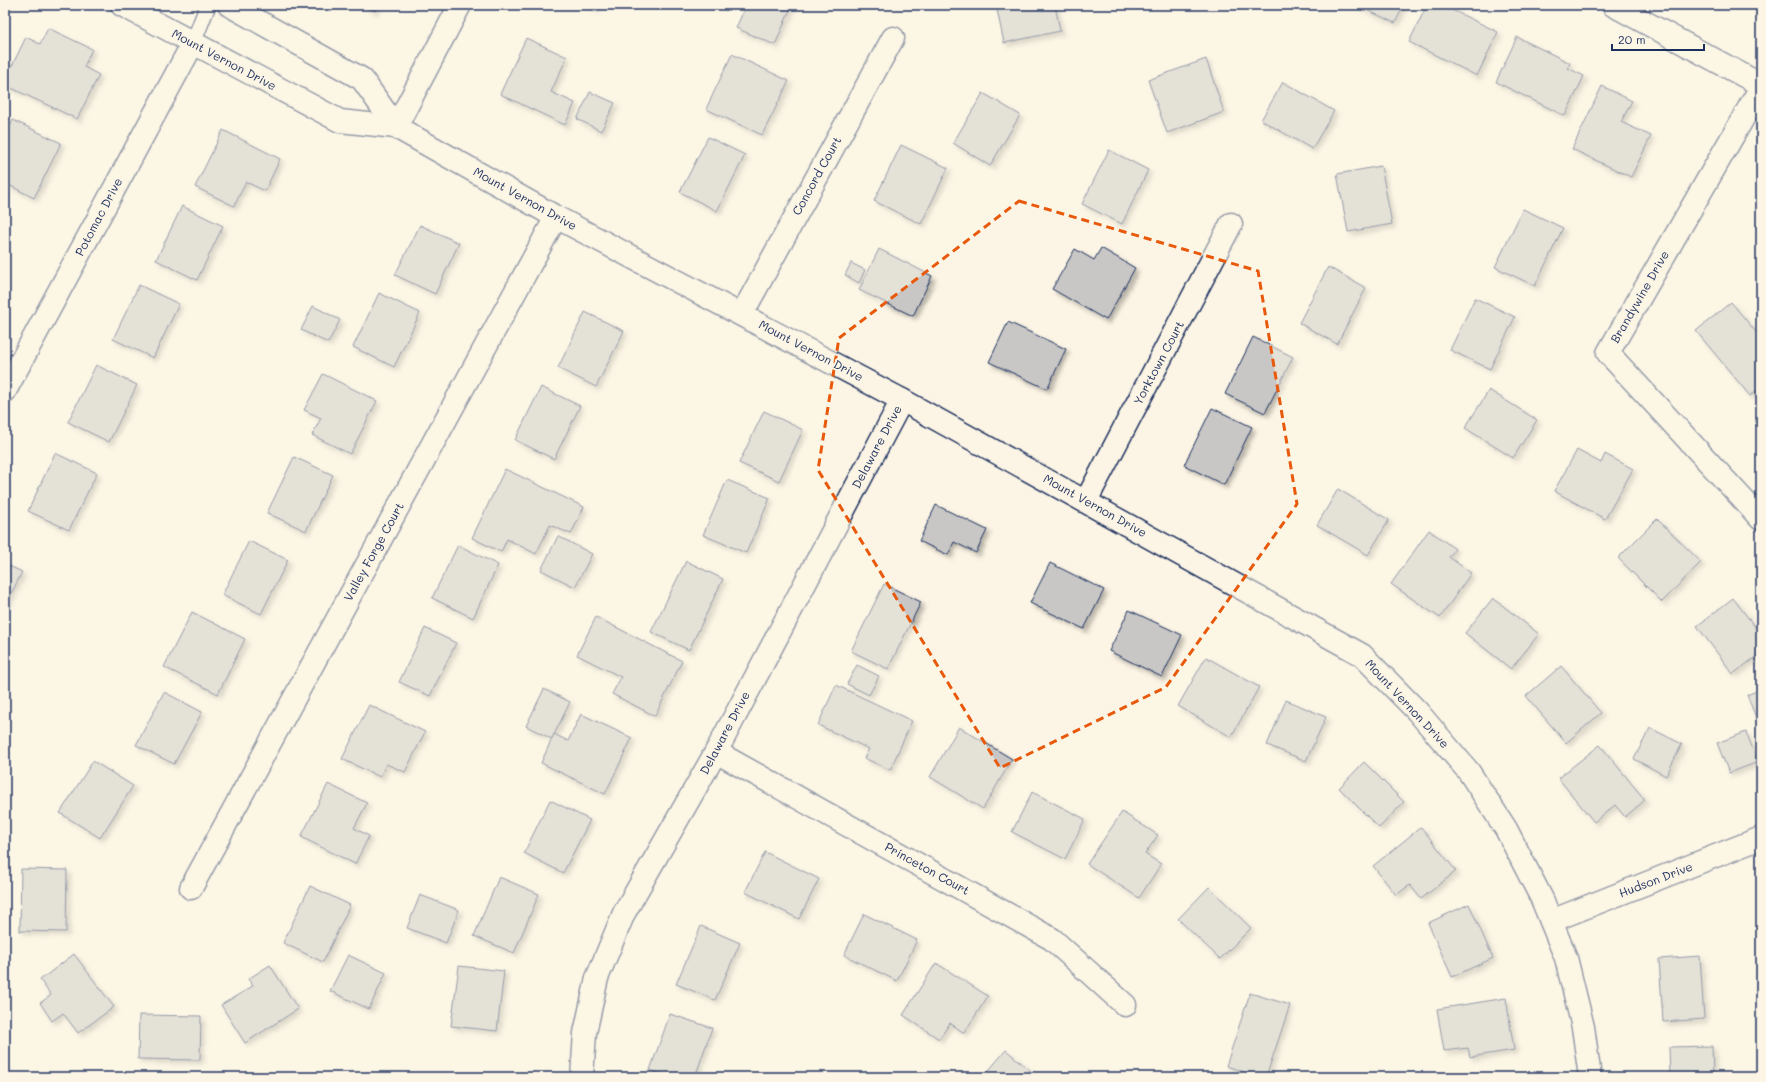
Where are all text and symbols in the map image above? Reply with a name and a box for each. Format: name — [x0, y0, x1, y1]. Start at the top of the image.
street label: Mount Vernon Drive — [169, 25, 280, 93]
scale bar — [1612, 26, 1704, 52]
text: 20 m — [1618, 31, 1646, 47]
street label: Concord Court — [788, 133, 844, 218]
street label: Mount Vernon Drive — [471, 163, 580, 233]
street label: Potomac Drive — [71, 175, 125, 258]
street label: Brandywine Drive — [1606, 247, 1672, 346]
street label: Mount Vernon Drive — [756, 316, 867, 384]
street label: Yorktown Court — [1129, 318, 1187, 407]
street label: Delaware Drive — [847, 402, 905, 491]
street label: Mount Vernon Drive — [1041, 470, 1150, 540]
street label: Valley Forge Court — [339, 499, 407, 604]
street label: Mount Vernon Drive — [1362, 655, 1453, 751]
street label: Delaware Drive — [695, 688, 753, 777]
street label: Princeton Court — [882, 838, 973, 898]
street label: Hudson Drive — [1616, 858, 1695, 900]

